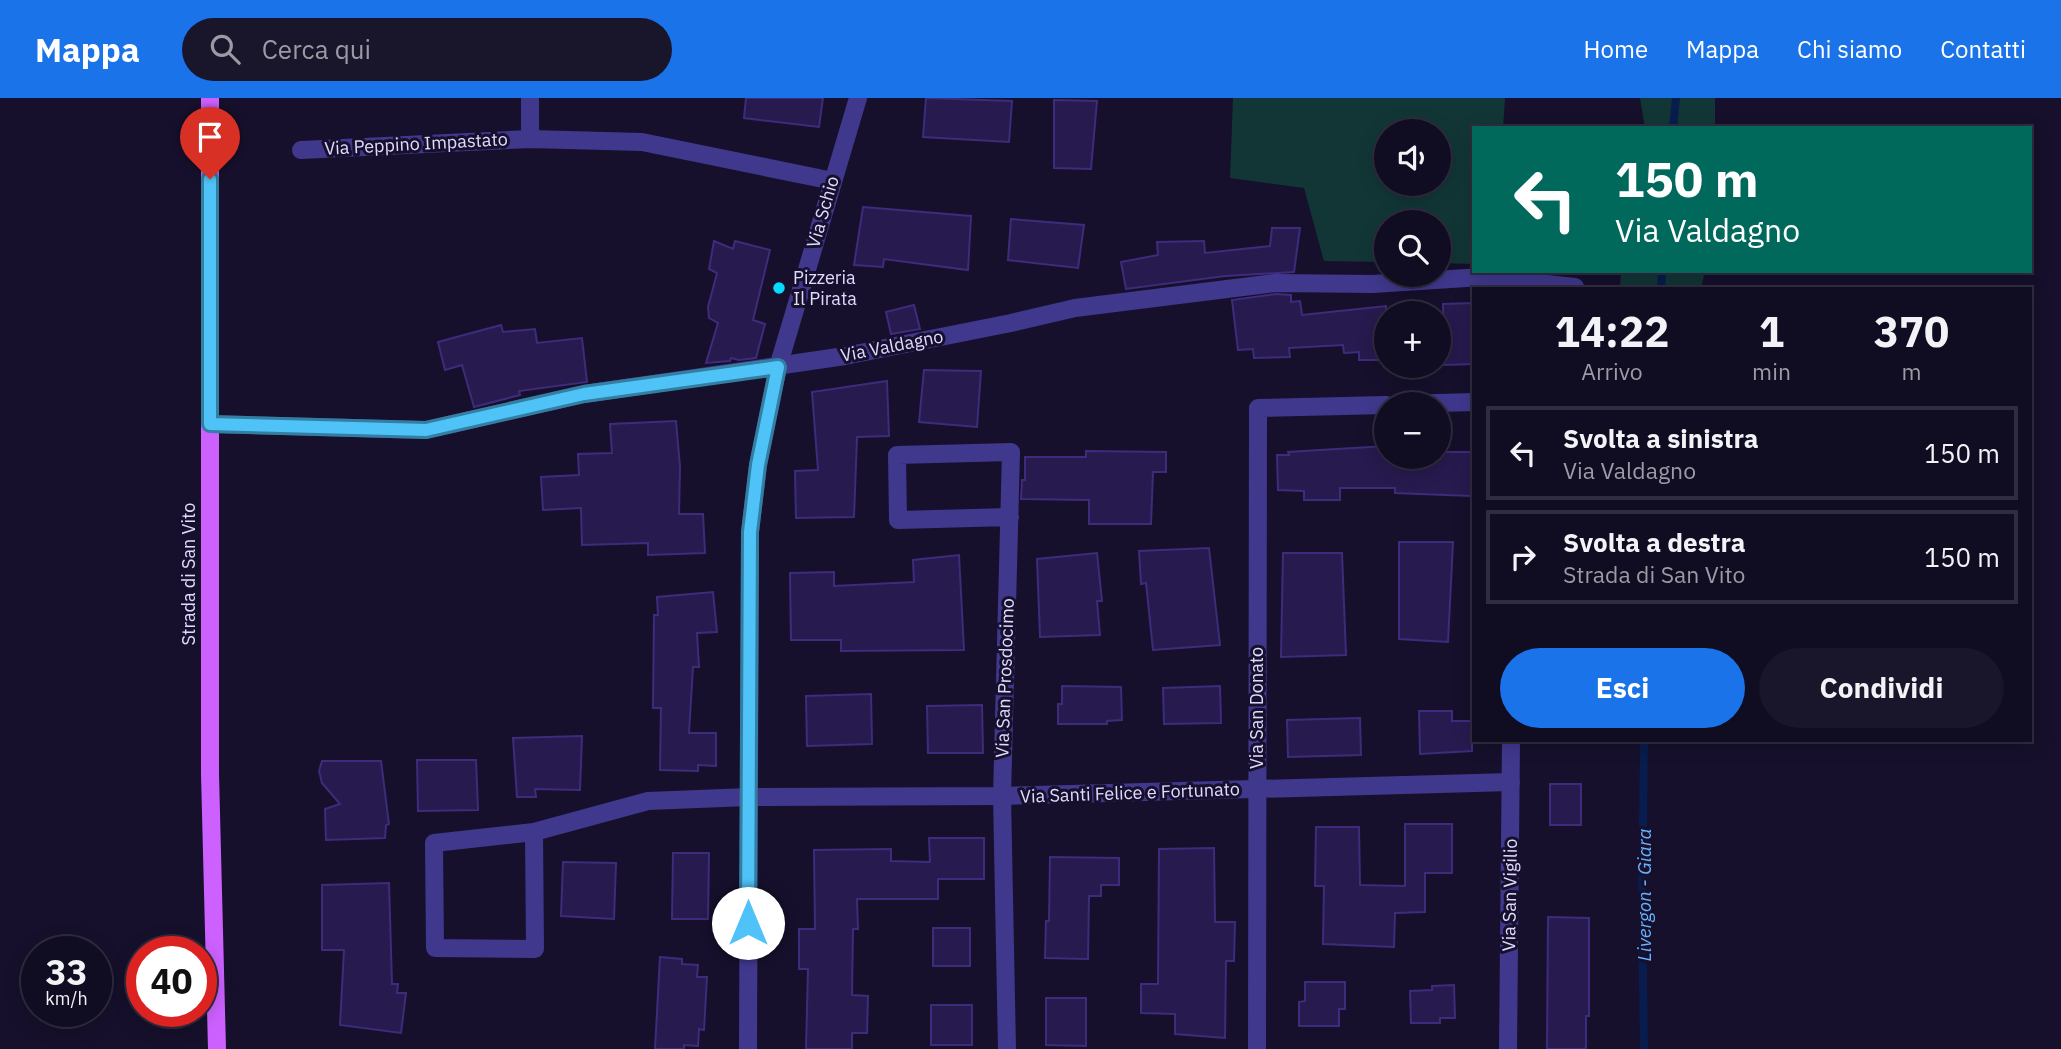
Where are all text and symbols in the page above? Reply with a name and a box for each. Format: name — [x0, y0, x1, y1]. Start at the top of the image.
search box — [182, 18, 672, 81]
text: Mappa — [35, 28, 140, 71]
icon: search — [206, 30, 244, 68]
text: Cerca qui — [262, 32, 371, 66]
text: Home — [1584, 33, 1648, 65]
text: Mappa — [1686, 33, 1759, 65]
text: Chi siamo — [1797, 33, 1902, 65]
text: Contatti — [1940, 33, 2026, 65]
pin — [180, 107, 240, 179]
icon: arrive — [191, 118, 229, 156]
map controls — [1374, 119, 1451, 469]
button: sound — [1374, 119, 1451, 196]
street label: Via Peppino Impastato — [324, 127, 508, 160]
text: 150 m — [1615, 147, 1759, 210]
icon: left — [1500, 154, 1591, 245]
street label: Via Schio — [801, 173, 844, 250]
text: Via Valdagno — [1615, 209, 1800, 251]
button: search — [1374, 210, 1451, 287]
place label: Pizzeria Il Pirata — [793, 266, 857, 310]
marker: Pizzeria Il Pirata — [771, 280, 787, 296]
button: + — [1374, 301, 1451, 378]
text: 14:22 — [1555, 304, 1669, 359]
text: 1 — [1759, 304, 1784, 359]
text: 370 — [1874, 304, 1949, 359]
street label: Via Valdagno — [839, 324, 945, 367]
text: Arrivo — [1581, 356, 1643, 386]
text: min — [1752, 356, 1791, 386]
text: m — [1901, 356, 1922, 386]
button: − — [1374, 392, 1451, 469]
text: Svolta a sinistra — [1563, 421, 1759, 455]
icon: left — [1504, 434, 1542, 472]
text: 150 m — [1924, 436, 2000, 470]
text: Via Valdagno — [1563, 455, 1696, 485]
street label: Strada di San Vito — [177, 503, 200, 645]
text: Svolta a destra — [1563, 525, 1745, 559]
icon: right — [1504, 538, 1542, 576]
text: 150 m — [1924, 540, 2000, 574]
text: Strada di San Vito — [1563, 559, 1745, 589]
street label: Via San Prosdocimo — [990, 598, 1019, 758]
street label: Via San Donato — [1245, 647, 1268, 769]
button: Esci — [1500, 648, 1745, 728]
button: Condividi — [1759, 648, 2004, 728]
street label: Via Santi Felice e Fortunato — [1020, 777, 1240, 808]
water label: Livergon - Giara — [1632, 828, 1656, 962]
street label: Via San Vigilio — [1497, 838, 1522, 952]
position arrow — [711, 886, 785, 960]
speed limit sign: 40 — [126, 936, 217, 1027]
text: 33 — [45, 949, 88, 995]
text: km/h — [45, 987, 88, 1010]

